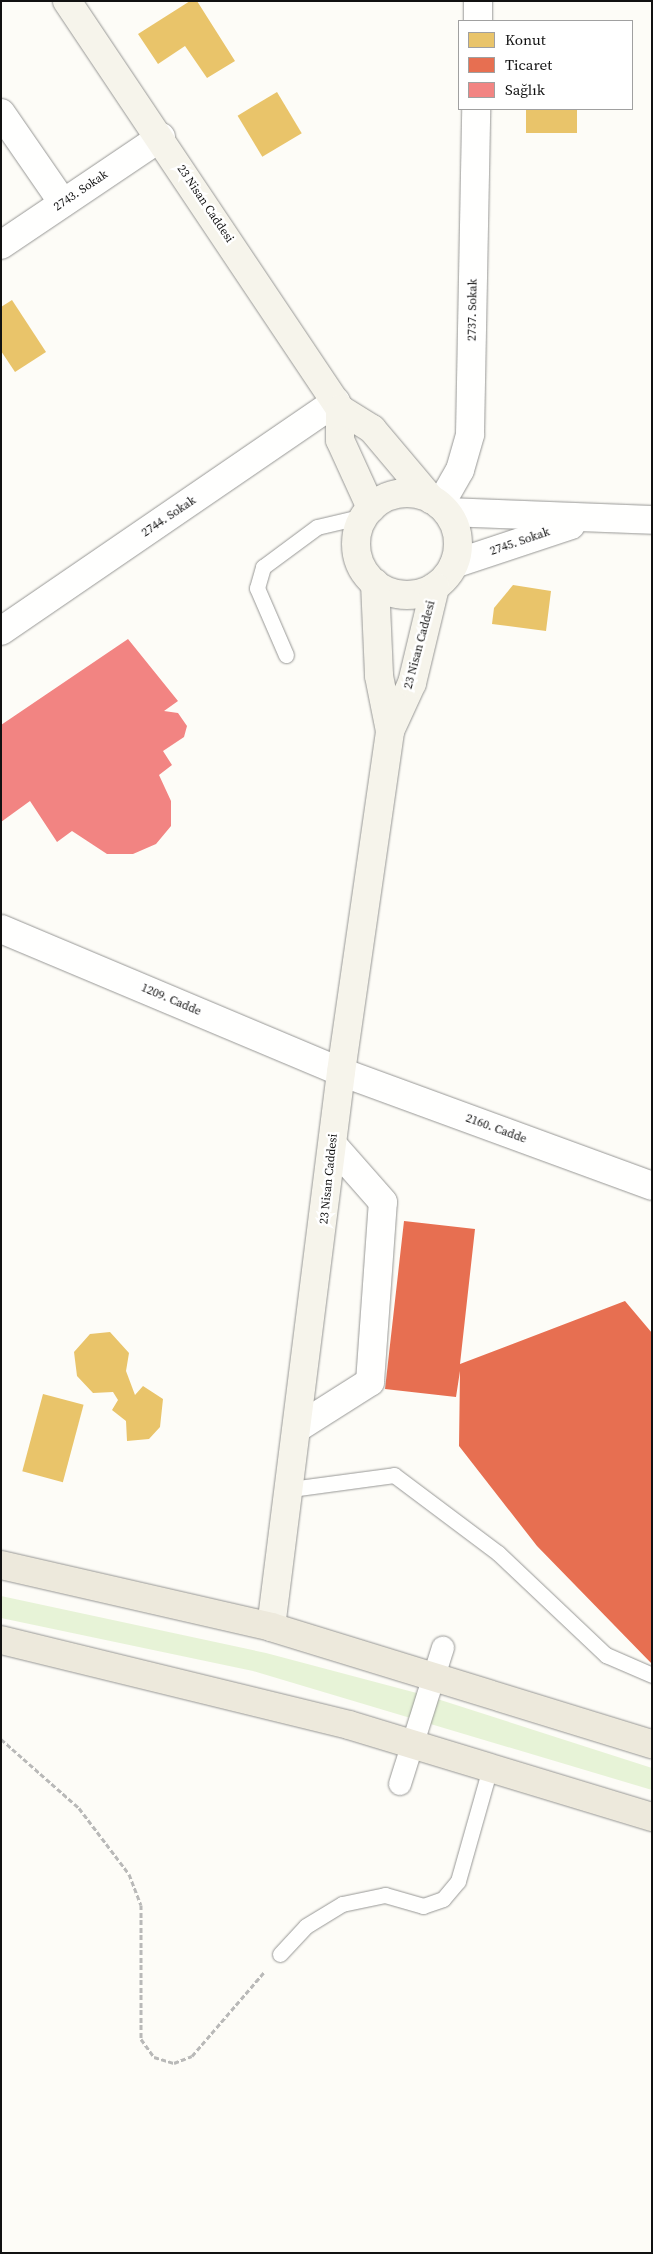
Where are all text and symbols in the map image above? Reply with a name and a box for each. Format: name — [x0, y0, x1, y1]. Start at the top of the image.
legend — [458, 20, 633, 110]
text: Konut — [505, 29, 546, 50]
text: Ticaret — [505, 54, 552, 75]
text: Sağlık — [505, 79, 545, 100]
street label: 23 Nisan Caddesi — [174, 162, 236, 246]
street label: 2743. Sokak — [51, 168, 111, 214]
street label: 2737. Sokak — [465, 279, 481, 341]
street label: 2744. Sokak — [139, 494, 199, 540]
street label: 2745. Sokak — [488, 525, 552, 559]
street label: 23 Nisan Caddesi — [401, 599, 439, 691]
street label: 1209. Cadde — [139, 981, 203, 1019]
street label: 2160. Cadde — [464, 1111, 528, 1147]
street label: 23 Nisan Caddesi — [317, 1133, 341, 1225]

